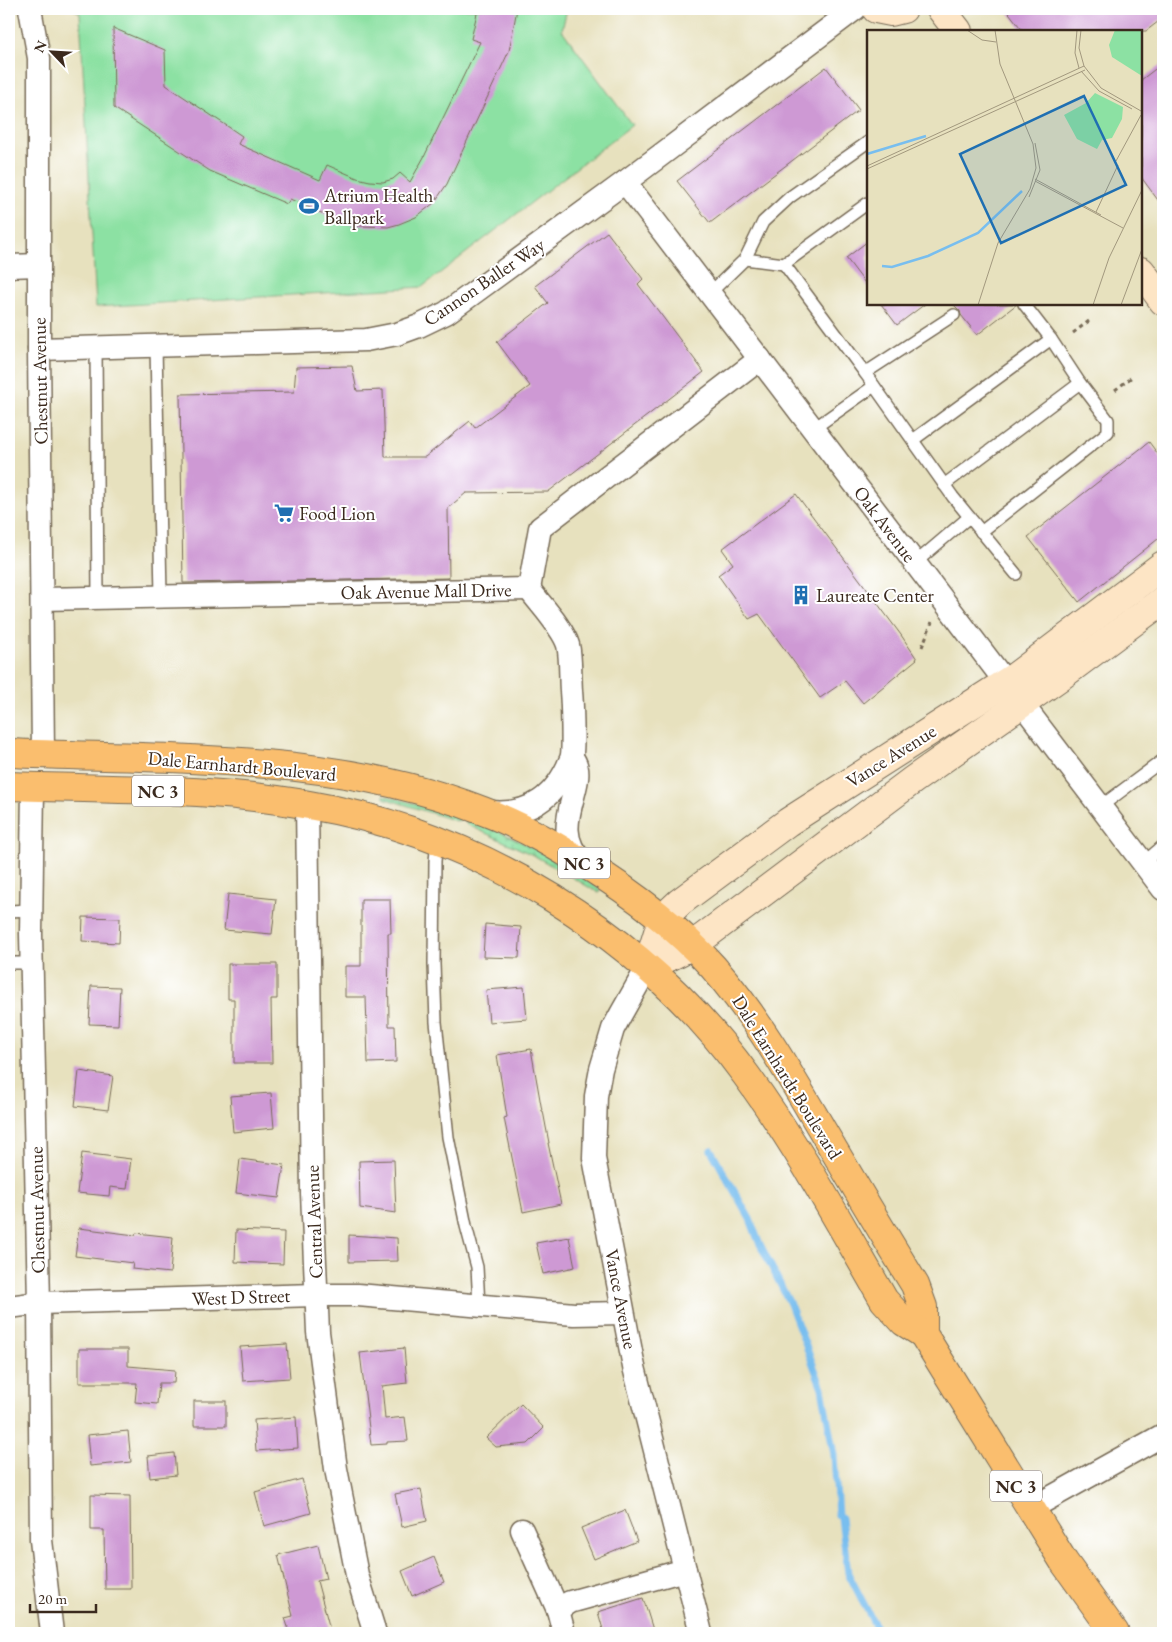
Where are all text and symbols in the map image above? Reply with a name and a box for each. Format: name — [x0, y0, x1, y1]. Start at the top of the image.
north arrow — [28, 28, 78, 78]
inset map — [867, 30, 1142, 305]
text: N — [30, 37, 51, 55]
place label: Atrium Health Ballpark — [323, 183, 434, 230]
sports icon: Atrium Health Ballpark — [298, 195, 320, 217]
street label: Cannon Baller Way — [419, 232, 550, 332]
street label: Chestnut Avenue — [26, 317, 54, 445]
street label: Oak Avenue — [848, 481, 922, 567]
place label: Food Lion — [299, 501, 376, 526]
supermarket icon: Food Lion — [273, 502, 295, 524]
street label: Oak Avenue Mall Drive — [340, 577, 512, 605]
place label: Laureate Center — [816, 583, 935, 608]
building icon: Laureate Center — [790, 584, 812, 606]
street label: Vance Avenue — [841, 718, 941, 794]
street label: Dale Earnhardt Boulevard — [147, 745, 338, 787]
road number: NC 3 — [132, 776, 184, 806]
road number: NC 3 — [558, 848, 610, 878]
street label: Dale Earnhardt Boulevard — [726, 990, 848, 1164]
street label: Chestnut Avenue — [23, 1146, 51, 1274]
street label: Central Avenue — [300, 1165, 328, 1279]
street label: Vance Avenue — [599, 1247, 643, 1351]
street label: West D Street — [191, 1283, 291, 1311]
road number: NC 3 — [990, 1470, 1042, 1502]
scale bar — [30, 1582, 96, 1614]
text: 20 m — [38, 1589, 67, 1608]

